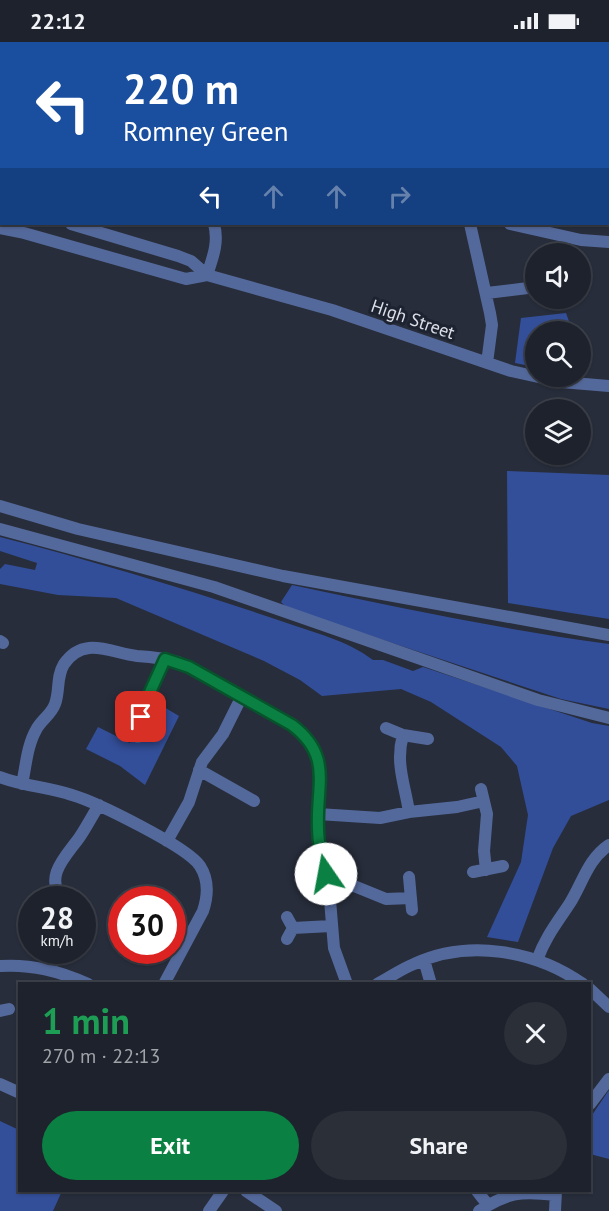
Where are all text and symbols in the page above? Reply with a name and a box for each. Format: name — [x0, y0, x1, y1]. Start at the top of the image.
text: 22:12 — [30, 7, 86, 35]
text: 220 m — [123, 61, 239, 116]
icon: left — [24, 66, 102, 144]
text: Romney Green — [123, 114, 288, 148]
icon: left — [194, 180, 227, 213]
icon: ahead — [257, 180, 290, 213]
icon: ahead — [320, 180, 353, 213]
icon: right — [383, 180, 416, 213]
map controls — [525, 243, 591, 465]
button: sound — [525, 243, 591, 309]
street label: High Street — [368, 294, 458, 344]
button: search — [525, 321, 591, 387]
button: layers — [525, 399, 591, 465]
pin — [115, 691, 166, 742]
icon: arrive — [124, 700, 157, 733]
position arrow — [294, 842, 358, 906]
speed limit sign: 30 — [108, 886, 186, 964]
text: 28 — [40, 898, 74, 937]
text: km/h — [41, 931, 73, 950]
text: 1 min — [42, 997, 130, 1044]
button: close — [504, 1002, 567, 1065]
text: 270 m · 22:13 — [42, 1043, 160, 1069]
button: Exit — [42, 1111, 299, 1180]
button: Share — [311, 1111, 567, 1180]

